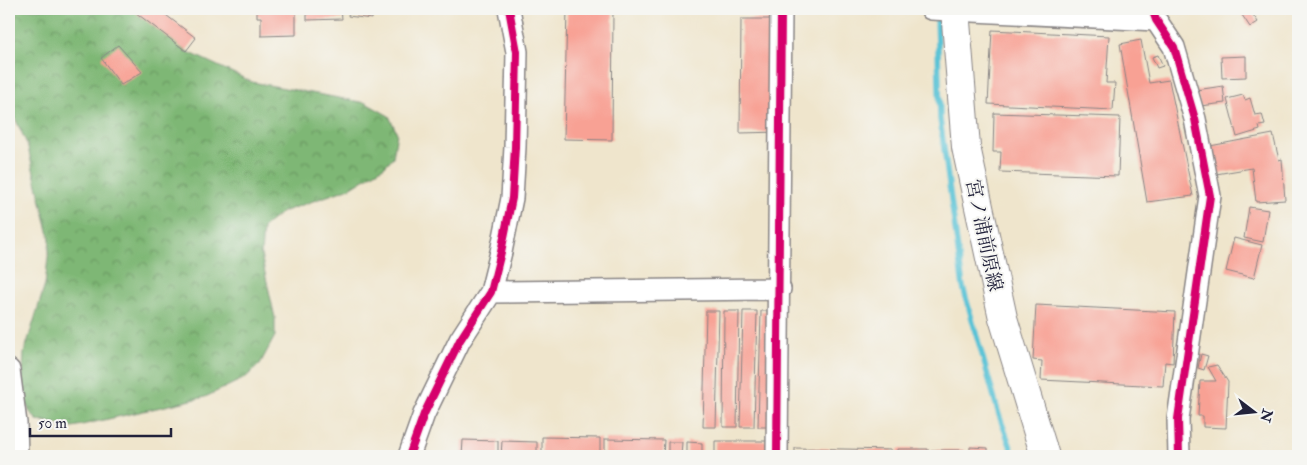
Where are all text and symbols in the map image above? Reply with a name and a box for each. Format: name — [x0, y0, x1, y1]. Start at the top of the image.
street label: 宮ノ浦前原線 — [960, 177, 1008, 293]
north arrow — [1230, 388, 1280, 438]
scale bar — [30, 405, 171, 437]
text: N — [1256, 406, 1276, 424]
text: 50 m — [38, 414, 67, 433]

